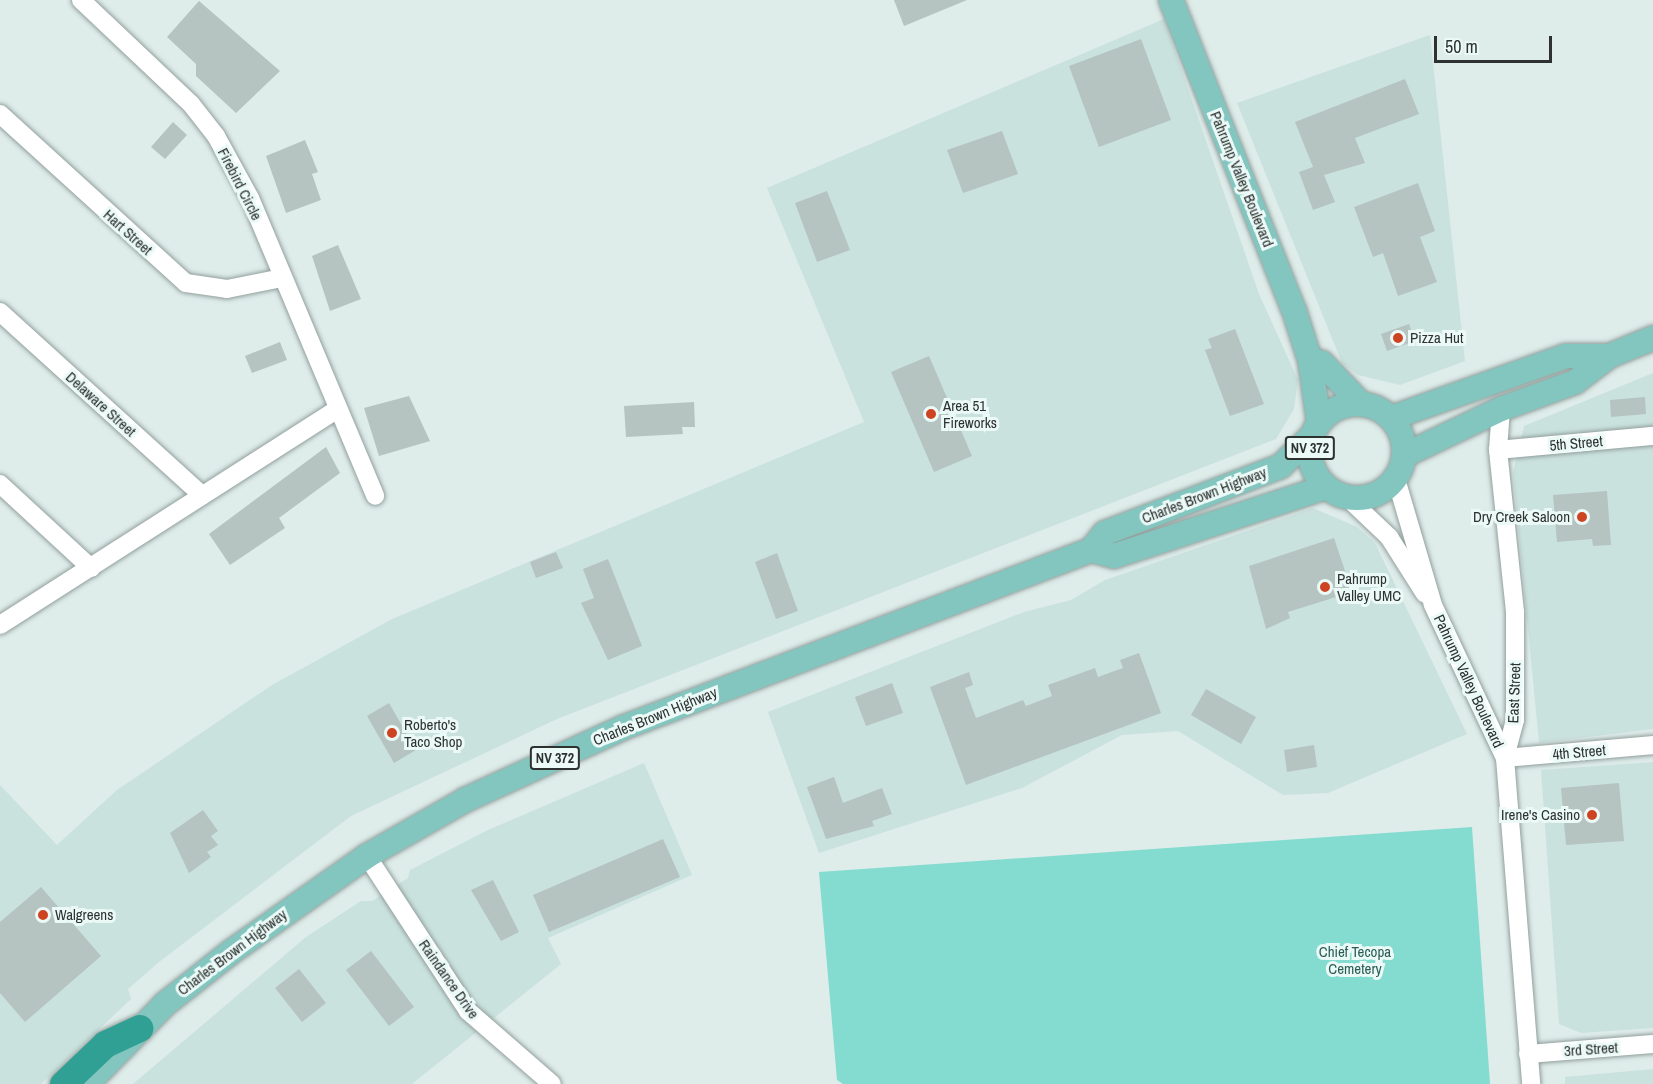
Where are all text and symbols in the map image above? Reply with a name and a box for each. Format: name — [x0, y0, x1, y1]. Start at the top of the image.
scale bar — [1437, 24, 1556, 62]
text: 50 m — [1445, 34, 1478, 59]
street label: Pahrump Valley Boulevard — [1207, 109, 1277, 249]
street label: Firebird Circle — [214, 145, 266, 223]
street label: Hart Street — [100, 205, 156, 259]
place label: Pizza Hut — [1410, 329, 1463, 347]
marker: Pizza Hut — [1391, 331, 1405, 345]
street label: Delaware Street — [62, 368, 140, 440]
place label: Area 51 Fireworks — [943, 396, 997, 431]
marker: Area 51 Fireworks — [924, 407, 938, 421]
street label: 5th Street — [1549, 432, 1603, 454]
road number: NV 372 — [1284, 437, 1336, 459]
street label: Charles Brown Highway — [1139, 463, 1269, 527]
place label: Dry Creek Saloon — [1473, 508, 1570, 526]
marker: Dry Creek Saloon — [1575, 510, 1589, 524]
place label: Pahrump Valley UMC — [1337, 569, 1401, 604]
marker: Pahrump Valley UMC — [1318, 580, 1332, 594]
street label: Pahrump Valley Boulevard — [1430, 612, 1508, 750]
street label: East Street — [1504, 662, 1524, 724]
street label: Charles Brown Highway — [590, 683, 720, 749]
place label: Roberto's Taco Shop — [404, 715, 462, 750]
marker: Roberto's Taco Shop — [385, 726, 399, 740]
street label: 4th Street — [1552, 741, 1606, 763]
road number: NV 372 — [530, 747, 580, 769]
place label: Irene's Casino — [1501, 806, 1580, 824]
marker: Irene's Casino — [1585, 808, 1599, 822]
street label: Charles Brown Highway — [174, 905, 290, 999]
place label: Walgreens — [55, 906, 113, 924]
marker: Walgreens — [36, 908, 50, 922]
street label: Raindance Drive — [415, 936, 483, 1022]
park label: Chief Tecopa Cemetery — [1319, 942, 1391, 977]
street label: 3rd Street — [1563, 1038, 1619, 1060]

